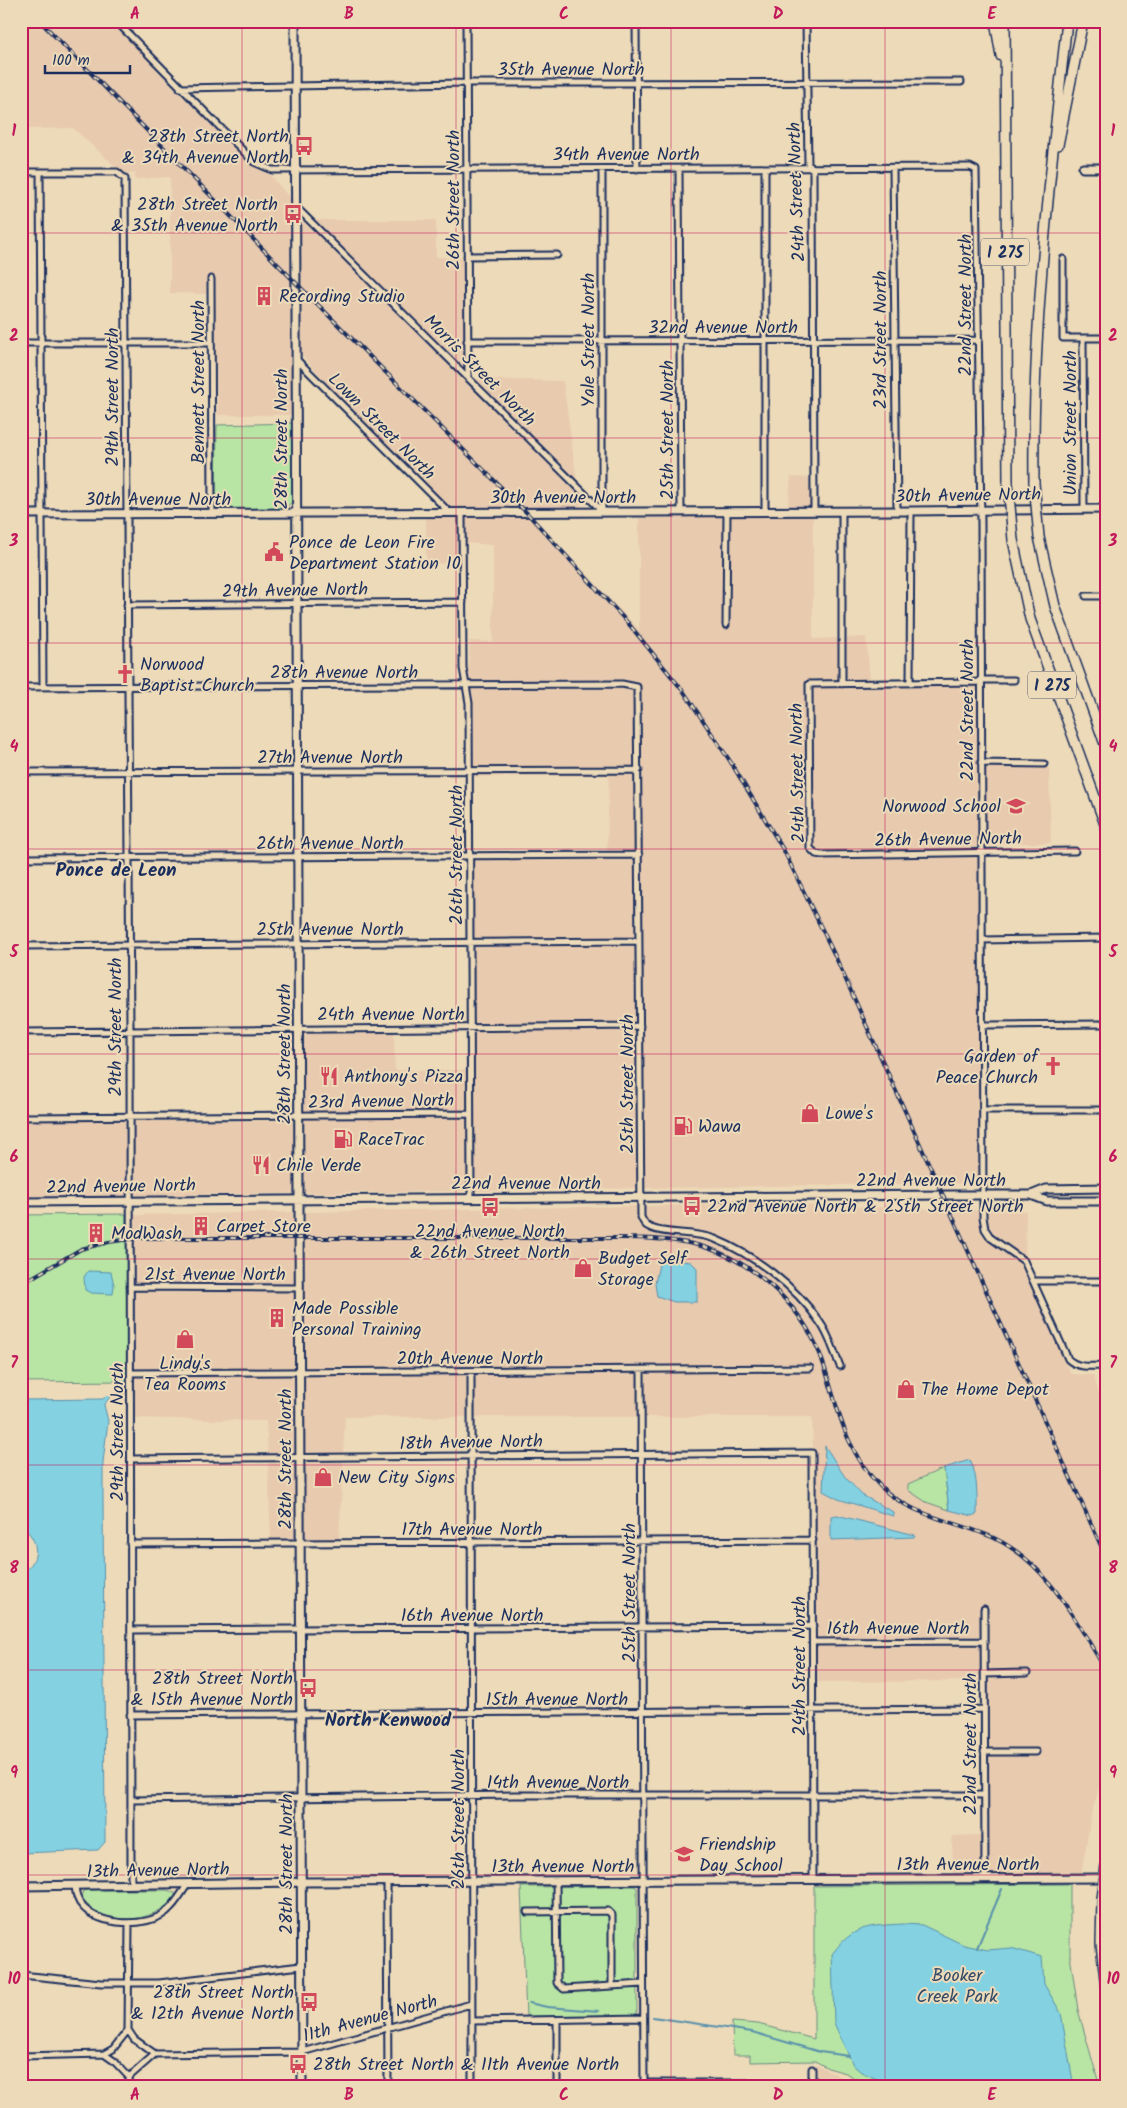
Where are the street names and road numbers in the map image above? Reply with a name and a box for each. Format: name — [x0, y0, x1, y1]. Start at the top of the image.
street label: 35th Avenue North — [498, 56, 644, 85]
street label: 24th Street North — [781, 121, 814, 262]
street label: 26th Street North — [440, 130, 469, 270]
street label: 34th Avenue North — [552, 141, 700, 170]
street label: 22nd Street North — [952, 234, 981, 376]
road number: I 275 — [981, 238, 1029, 266]
street label: 23rd Street North — [867, 271, 896, 409]
street label: Yale Street North — [575, 273, 604, 407]
street label: Bennett Street North — [185, 300, 214, 464]
street label: Morris Street North — [416, 308, 542, 434]
street label: 32nd Avenue North — [648, 314, 798, 343]
street label: 29th Street North — [99, 328, 128, 466]
street label: Union Street North — [1057, 350, 1086, 496]
street label: 25th Street North — [654, 360, 683, 500]
street label: Lown Street North — [320, 366, 442, 488]
street label: 28th Street North — [268, 369, 297, 509]
street label: 30th Avenue North — [895, 481, 1041, 512]
street label: 30th Avenue North — [490, 484, 636, 513]
street label: 30th Avenue North — [85, 486, 231, 515]
street label: 29th Avenue North — [222, 576, 368, 607]
street label: 22nd Street North — [954, 639, 983, 781]
street label: 28th Avenue North — [270, 659, 418, 688]
road number: I 275 — [1028, 672, 1076, 698]
street label: 24th Street North — [783, 703, 814, 843]
street label: 27th Avenue North — [257, 744, 403, 773]
street label: 26th Street North — [443, 785, 472, 925]
street label: 26th Avenue North — [874, 825, 1022, 856]
street label: 26th Avenue North — [256, 830, 404, 859]
street label: 25th Avenue North — [256, 916, 404, 945]
street label: 29th Street North — [102, 958, 131, 1096]
street label: 28th Street North — [271, 984, 300, 1124]
street label: 24th Avenue North — [317, 1001, 465, 1030]
street label: 25th Street North — [614, 1014, 643, 1154]
street label: 23rd Avenue North — [308, 1087, 454, 1118]
street label: 22nd Avenue North — [856, 1167, 1006, 1196]
street label: 22nd Avenue North — [451, 1170, 601, 1199]
street label: 22nd Avenue North — [46, 1172, 196, 1203]
street label: 21st Avenue North — [144, 1261, 286, 1290]
street label: 20th Avenue North — [397, 1345, 543, 1374]
street label: 29th Street North — [104, 1363, 133, 1501]
street label: 28th Street North — [272, 1389, 301, 1529]
street label: 18th Avenue North — [399, 1428, 543, 1459]
street label: 17th Avenue North — [402, 1516, 542, 1545]
street label: 25th Street North — [616, 1523, 645, 1663]
street label: 24th Street North — [786, 1596, 815, 1736]
street label: 16th Avenue North — [401, 1602, 543, 1631]
street label: 16th Avenue North — [827, 1615, 969, 1644]
street label: 22nd Street North — [957, 1673, 986, 1815]
street label: 15th Avenue North — [486, 1686, 628, 1715]
street label: 26th Street North — [445, 1749, 474, 1889]
street label: 14th Avenue North — [487, 1769, 629, 1798]
street label: 28th Street North — [273, 1794, 302, 1934]
street label: 13th Avenue North — [897, 1851, 1039, 1880]
street label: 13th Avenue North — [492, 1853, 634, 1882]
street label: 13th Avenue North — [86, 1856, 230, 1887]
street label: 11th Avenue North — [300, 1988, 441, 2051]

